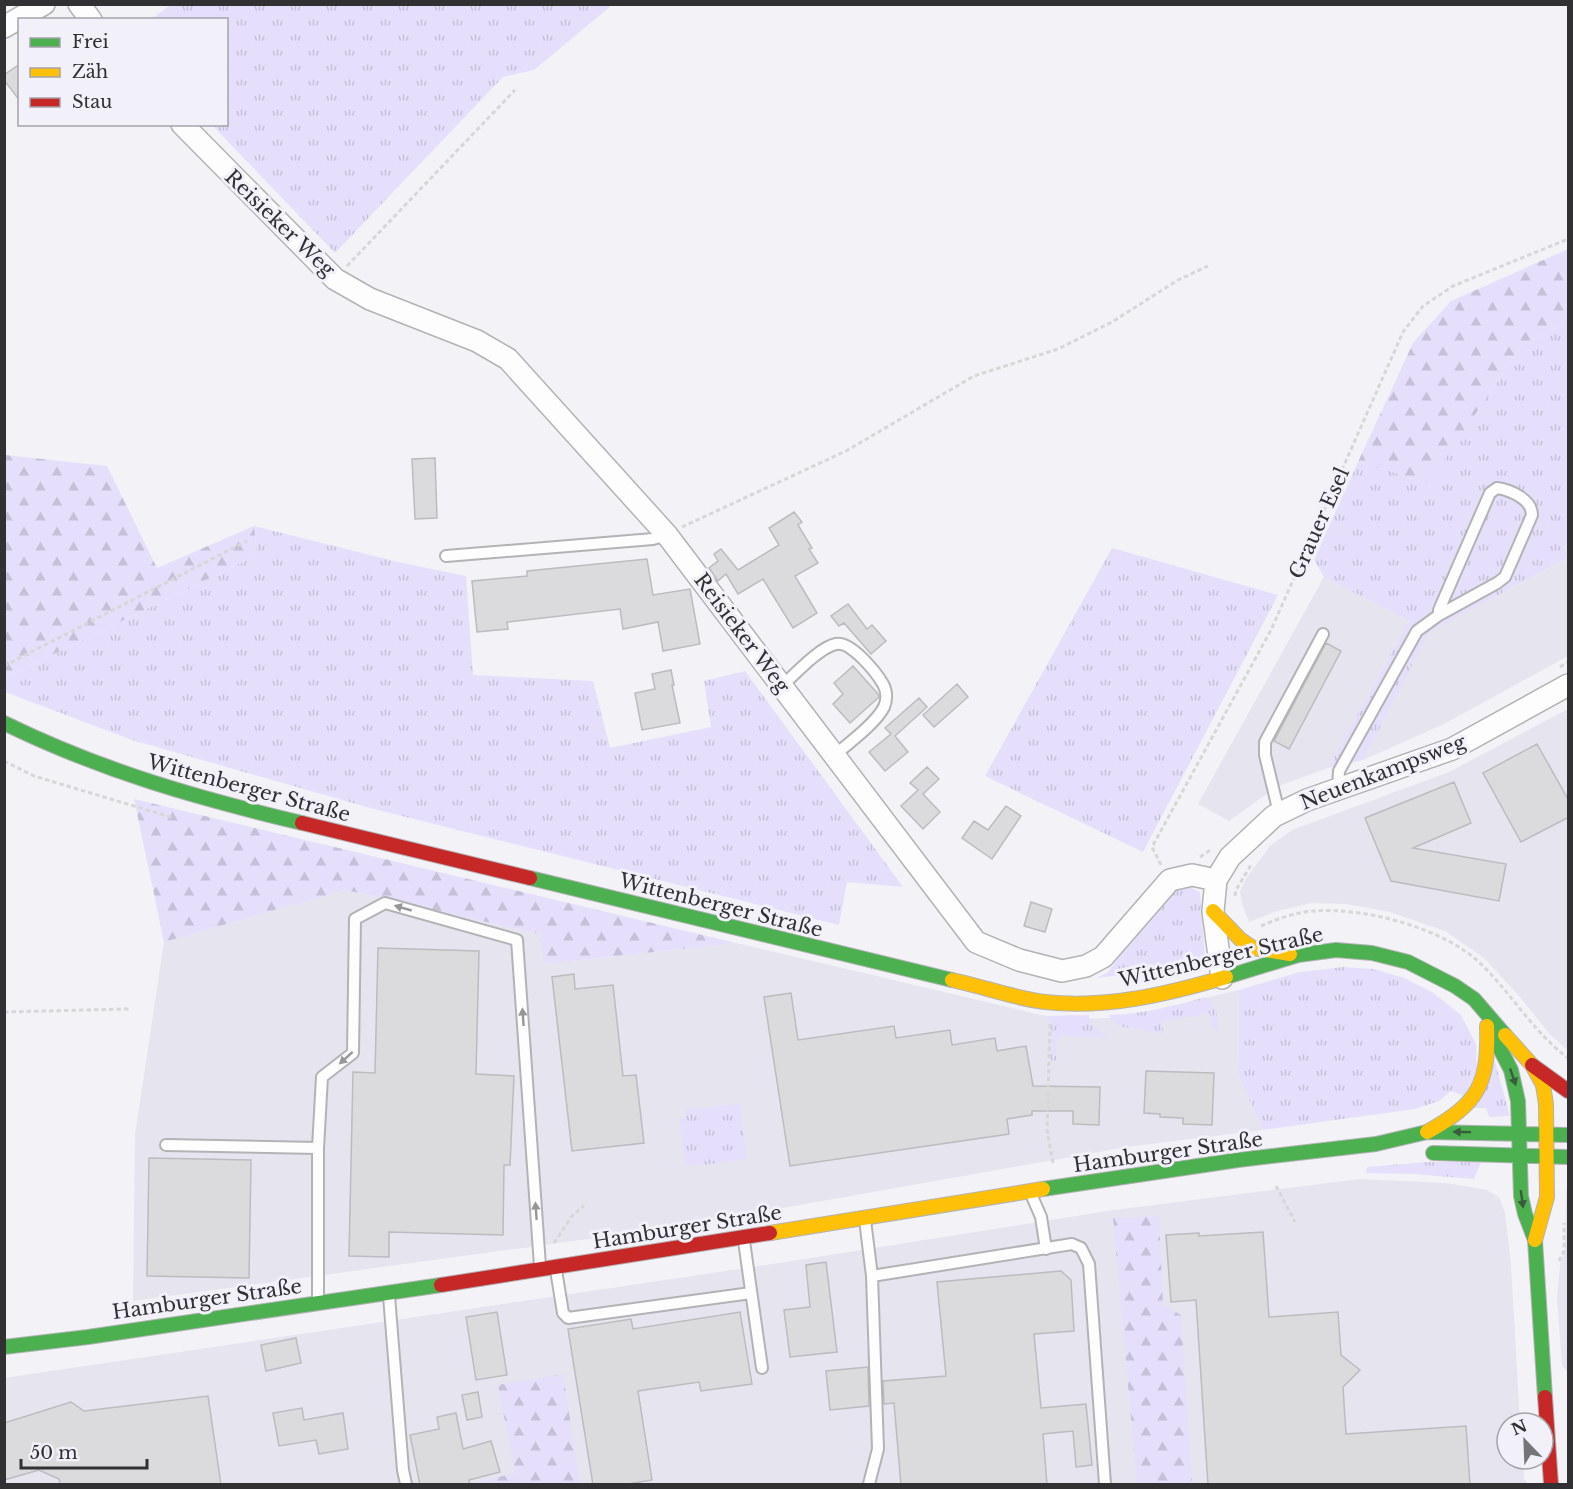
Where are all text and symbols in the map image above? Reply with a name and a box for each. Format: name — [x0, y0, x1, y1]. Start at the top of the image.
legend — [18, 18, 228, 126]
text: Frei — [72, 31, 109, 53]
text: Zäh — [72, 61, 108, 83]
text: Stau — [72, 91, 112, 113]
street label: Reisieker Weg — [220, 164, 341, 282]
street label: Grauer Esel — [1284, 464, 1354, 582]
street label: Reisieker Weg — [689, 568, 795, 698]
street label: Neuenkampsweg — [1297, 729, 1470, 815]
street label: Wittenberger Straße — [144, 749, 353, 827]
street label: Wittenberger Straße — [616, 868, 825, 942]
one-way arrow — [394, 903, 412, 912]
street label: Wittenberger Straße — [1116, 922, 1325, 992]
one-way arrow — [518, 1007, 527, 1026]
one-way arrow — [338, 1051, 353, 1064]
one-way arrow — [1509, 1068, 1518, 1086]
street label: Hamburger Straße — [1072, 1127, 1264, 1177]
one-way arrow — [1453, 1127, 1472, 1137]
one-way arrow — [1518, 1189, 1527, 1208]
street label: Hamburger Straße — [591, 1200, 783, 1254]
one-way arrow — [531, 1202, 541, 1221]
street label: Hamburger Straße — [111, 1274, 303, 1324]
north arrow — [1495, 1411, 1555, 1471]
text: N — [1508, 1415, 1530, 1439]
scale bar — [21, 1432, 147, 1470]
text: 50 m — [30, 1442, 78, 1464]

